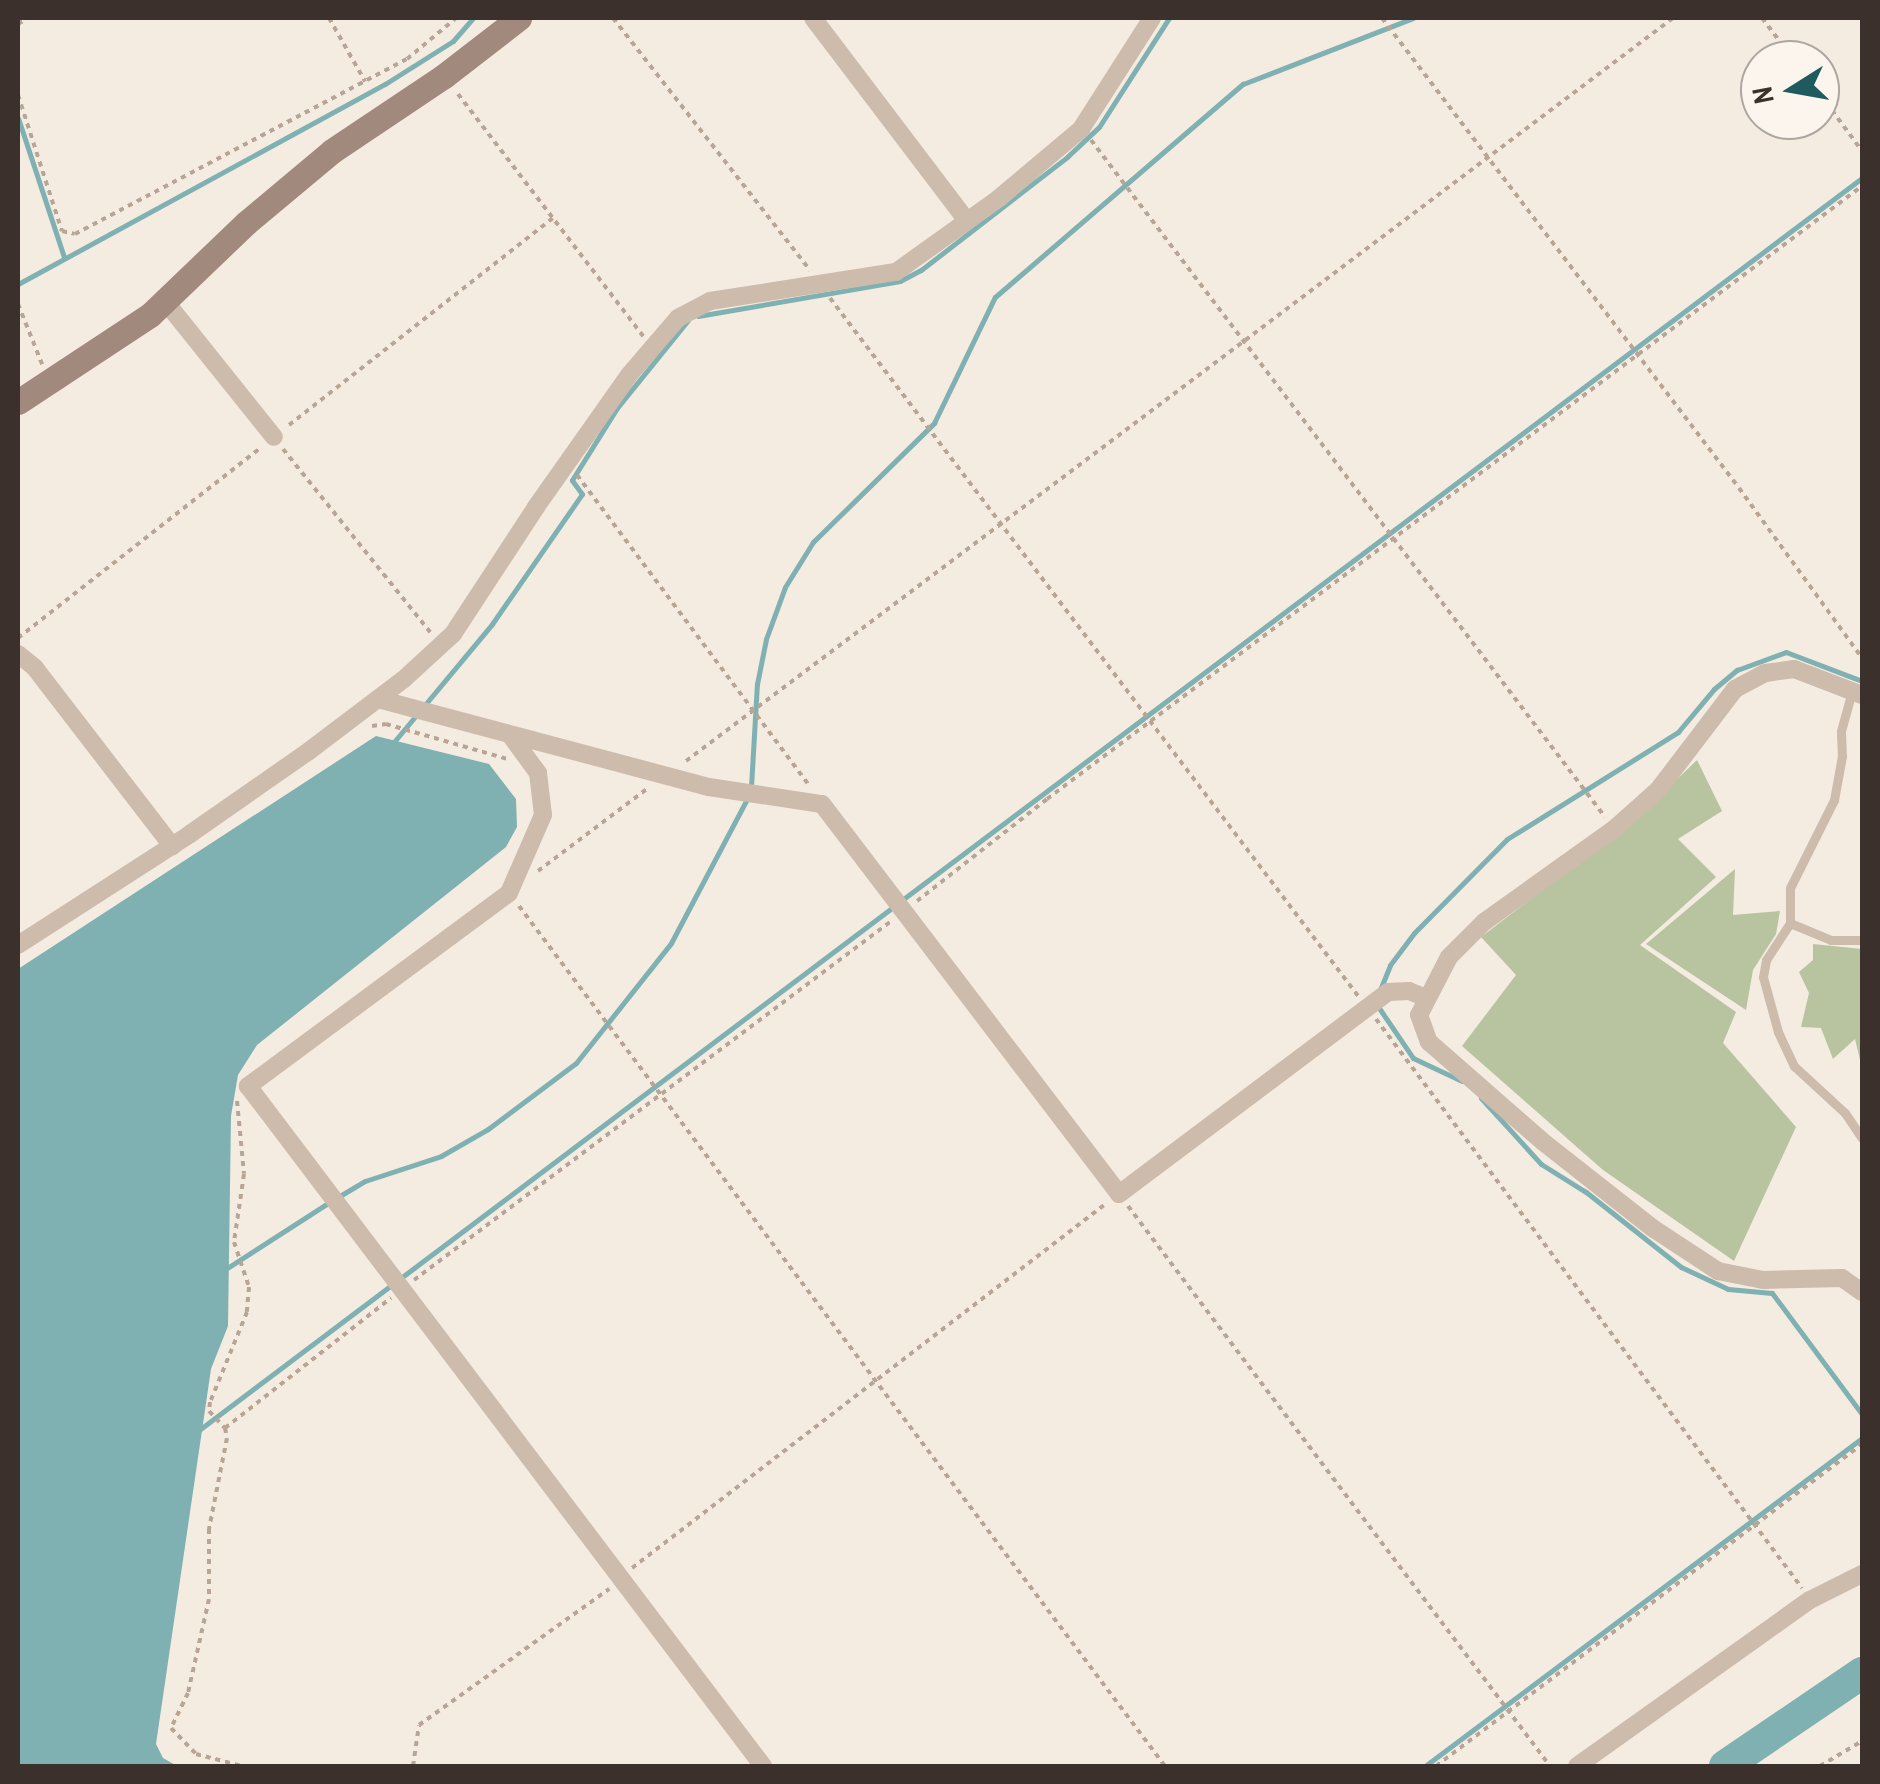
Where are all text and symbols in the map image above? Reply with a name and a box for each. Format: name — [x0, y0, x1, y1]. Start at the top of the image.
north arrow — [1740, 40, 1840, 140]
text: N — [1742, 84, 1783, 107]

